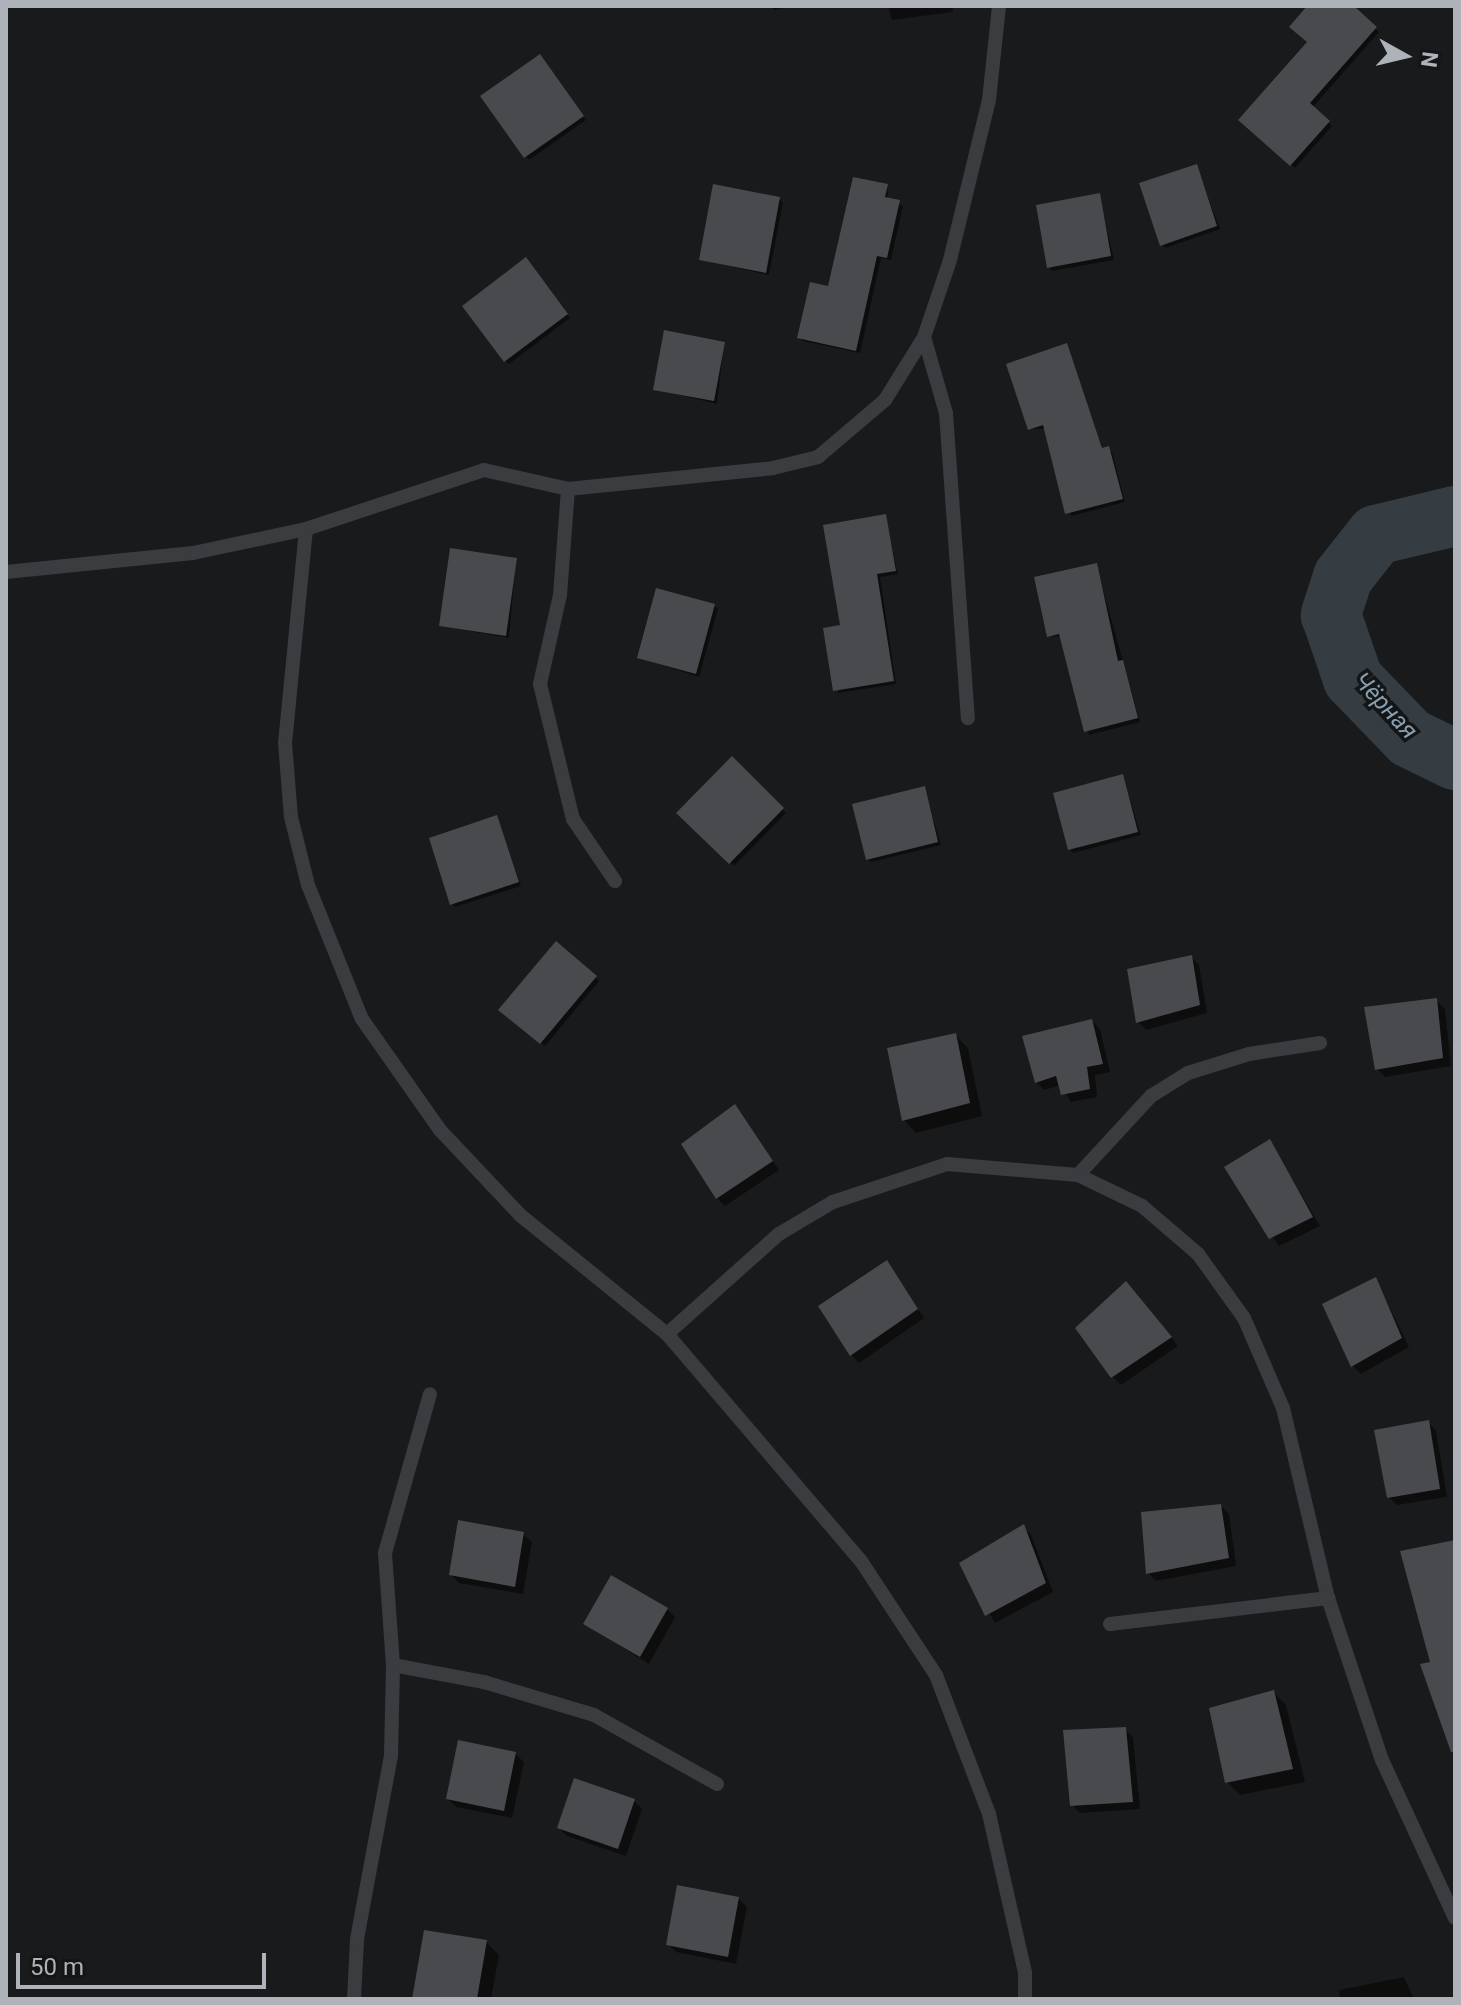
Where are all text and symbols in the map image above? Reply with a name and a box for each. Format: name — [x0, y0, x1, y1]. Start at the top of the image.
north arrow — [1365, 16, 1445, 96]
text: N — [1416, 50, 1443, 69]
water label: Чёрная — [1347, 667, 1423, 745]
scale bar — [20, 1937, 270, 1987]
text: 50 m — [30, 1953, 84, 1981]

